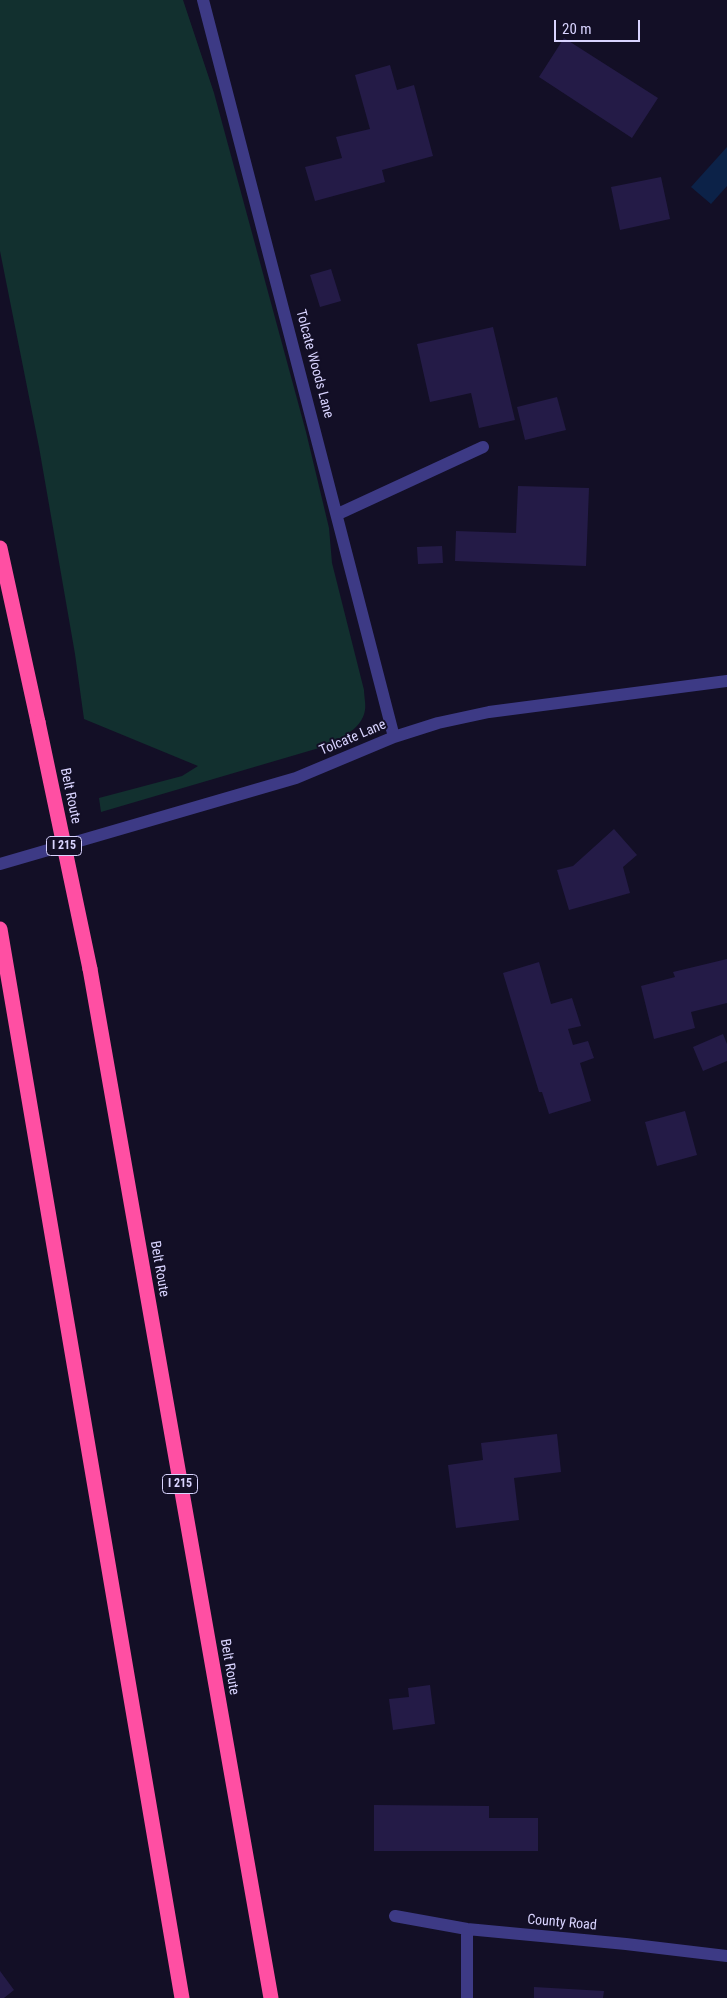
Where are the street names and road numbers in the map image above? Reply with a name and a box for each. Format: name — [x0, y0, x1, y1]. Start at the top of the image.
street label: Tolcate Woods Lane — [291, 308, 337, 420]
street label: Tolcate Lane — [317, 716, 389, 760]
street label: Belt Route — [56, 767, 84, 825]
road number: I 215 — [46, 836, 82, 856]
street label: Belt Route — [146, 1240, 172, 1298]
road number: I 215 — [162, 1475, 198, 1494]
street label: Belt Route — [216, 1638, 242, 1696]
street label: County Road — [526, 1912, 598, 1934]

